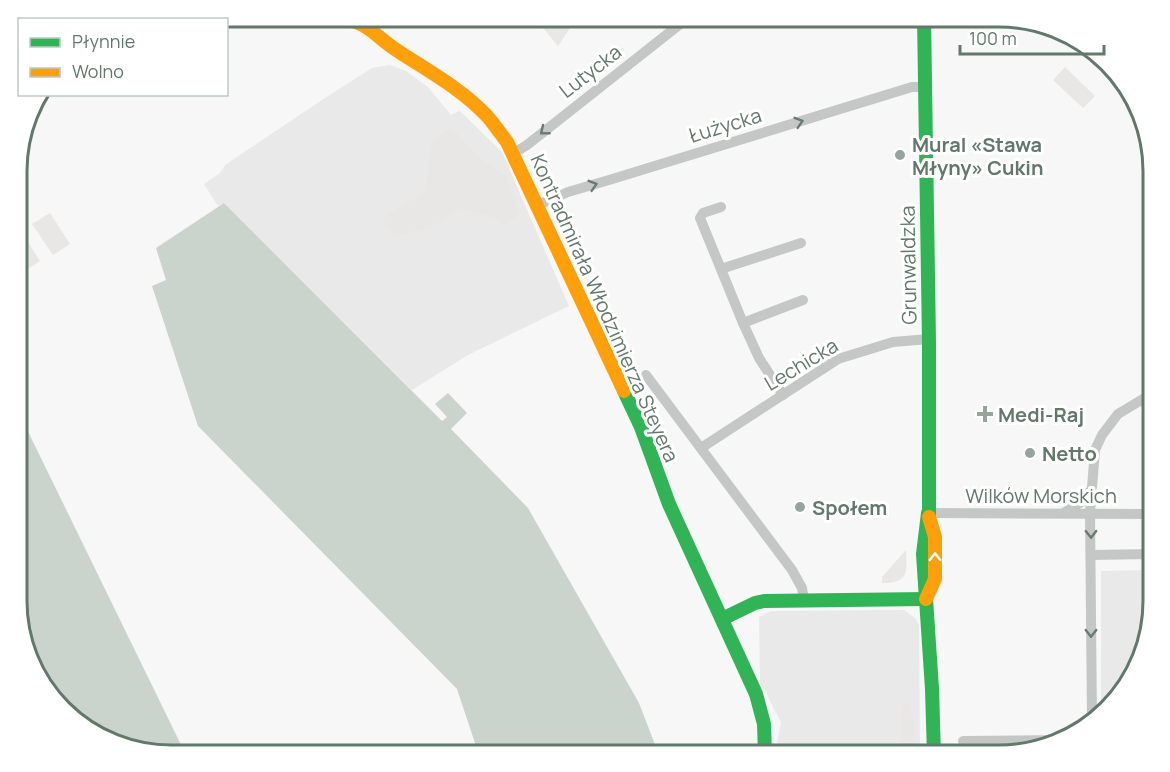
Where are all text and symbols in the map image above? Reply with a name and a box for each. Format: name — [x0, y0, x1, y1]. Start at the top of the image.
legend — [18, 18, 228, 96]
scale bar — [960, 18, 1104, 56]
text: 100 m — [969, 26, 1017, 50]
text: Płynnie — [72, 29, 135, 53]
street label: Lutycka — [553, 38, 627, 104]
text: Wolno — [72, 59, 124, 83]
street label: Łużycka — [685, 101, 765, 149]
one-way arrow — [793, 117, 804, 129]
one-way arrow — [540, 124, 551, 135]
place label: Mural «Stawa Młyny» Cukin — [912, 131, 1043, 181]
marker: Mural «Stawa Młyny» Cukin — [893, 148, 907, 162]
street label: Kontradmirała Włodzimierza Steyera — [525, 150, 685, 466]
one-way arrow — [587, 180, 597, 192]
street label: Grunwaldzka — [893, 205, 923, 325]
street label: Lechicka — [759, 331, 843, 397]
place label: Medi-Raj — [998, 401, 1084, 428]
marker: Medi-Raj — [976, 405, 994, 423]
place label: Netto — [1042, 440, 1097, 467]
marker: Netto — [1023, 446, 1037, 460]
street label: Wilków Morskich — [965, 482, 1117, 509]
place label: Społem — [812, 494, 887, 521]
marker: Społem — [793, 500, 807, 514]
one-way arrow — [1084, 529, 1097, 538]
one-way arrow — [929, 552, 941, 561]
one-way arrow — [1085, 628, 1097, 637]

